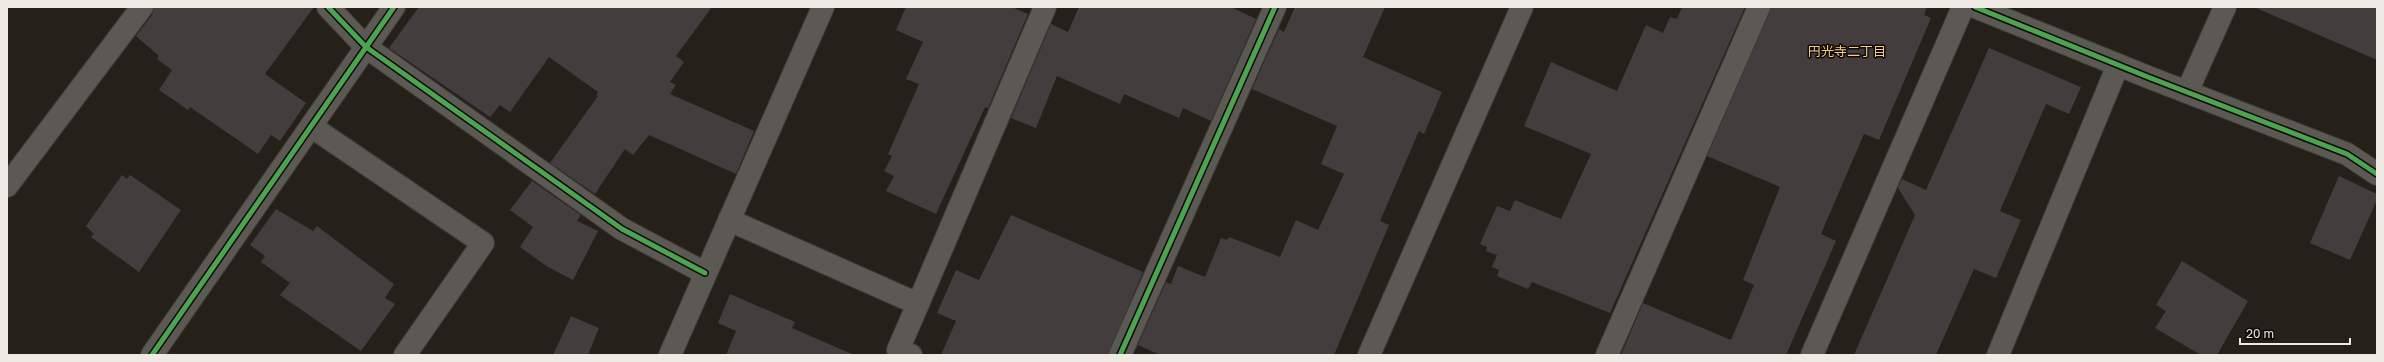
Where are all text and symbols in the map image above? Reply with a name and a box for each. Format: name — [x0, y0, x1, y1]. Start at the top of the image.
district label: 円光寺二丁目 — [1808, 43, 1886, 59]
scale bar — [2240, 320, 2350, 346]
text: 20 m — [2246, 326, 2274, 341]

